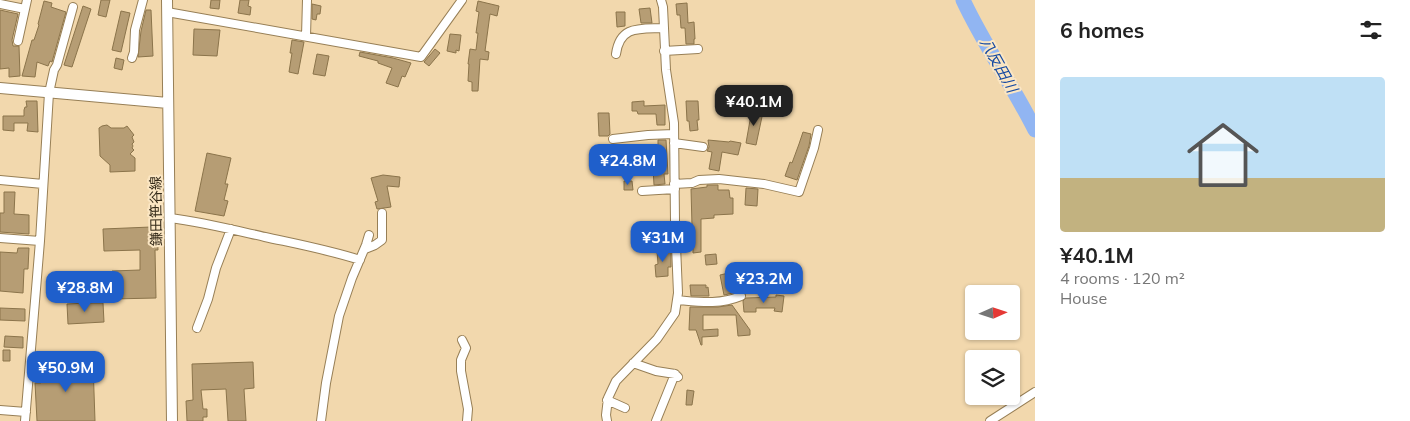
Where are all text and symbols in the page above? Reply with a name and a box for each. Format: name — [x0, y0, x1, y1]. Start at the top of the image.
icon: filters — [1357, 16, 1385, 44]
text: 6 homes — [1060, 17, 1144, 43]
water label: 八反田川 — [976, 34, 1023, 98]
pin: ¥40.1M — [713, 84, 795, 127]
text: ¥40.1M — [726, 91, 782, 111]
icon: home — [1178, 110, 1268, 200]
pin: ¥24.8M — [587, 144, 669, 186]
text: ¥24.8M — [600, 150, 656, 170]
street label: 鎌田笹谷線 — [146, 176, 166, 246]
pin: ¥31M — [633, 220, 693, 263]
text: ¥31M — [642, 227, 684, 247]
text: ¥40.1M — [1060, 242, 1134, 268]
pin: ¥23.2M — [723, 262, 805, 304]
text: ¥23.2M — [736, 268, 792, 288]
text: 4 rooms · 120 m² — [1060, 268, 1185, 288]
pin: ¥28.8M — [44, 270, 126, 313]
text: ¥28.8M — [57, 277, 113, 297]
north arrow — [965, 285, 1020, 340]
map controls — [965, 285, 1020, 405]
text: House — [1060, 288, 1107, 308]
pin: ¥50.9M — [25, 350, 107, 393]
button: layers — [965, 350, 1020, 405]
text: ¥50.9M — [38, 357, 94, 377]

